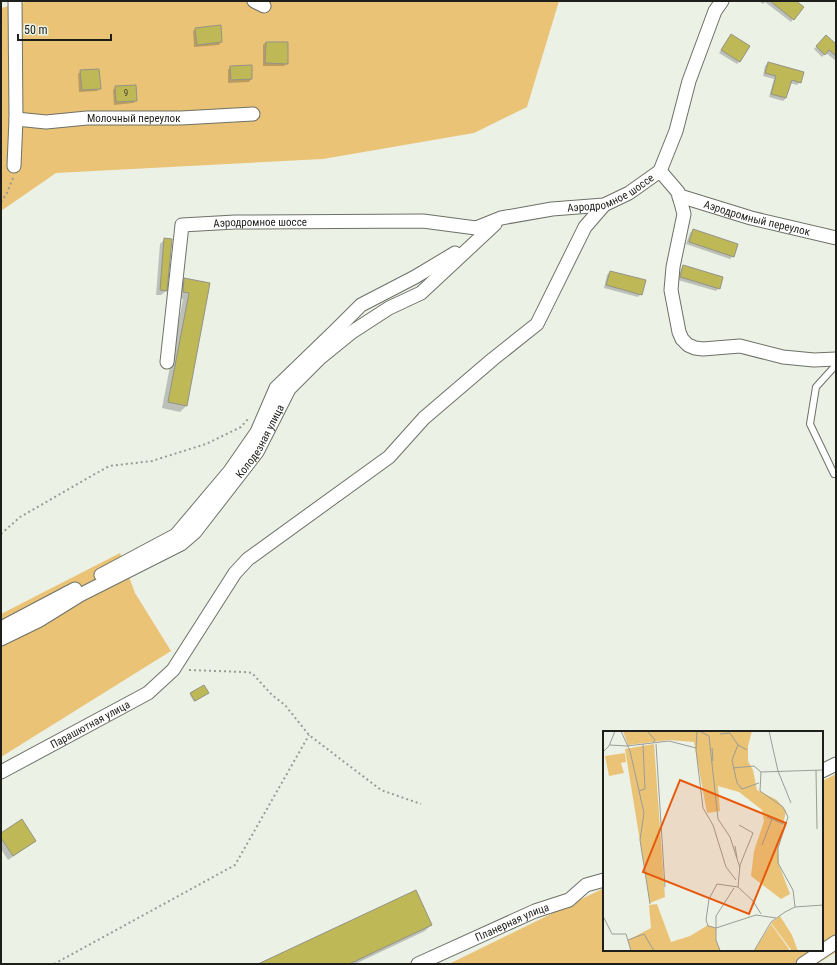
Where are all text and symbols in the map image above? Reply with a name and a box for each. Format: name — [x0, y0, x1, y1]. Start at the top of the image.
scale bar — [18, 16, 111, 42]
text: 50 m — [24, 23, 48, 37]
house number: 9 — [124, 88, 128, 98]
street label: Молочный переулок — [87, 112, 181, 125]
street label: Аэродромное шоссе — [567, 171, 657, 215]
street label: Аэродромный переулок — [702, 198, 812, 239]
street label: Аэродромное шоссе — [213, 216, 307, 230]
street label: Колодезная улица — [233, 402, 287, 481]
street label: Парашютная улица — [48, 698, 132, 751]
inset map — [603, 731, 823, 951]
street label: Планерная улица — [473, 901, 551, 944]

